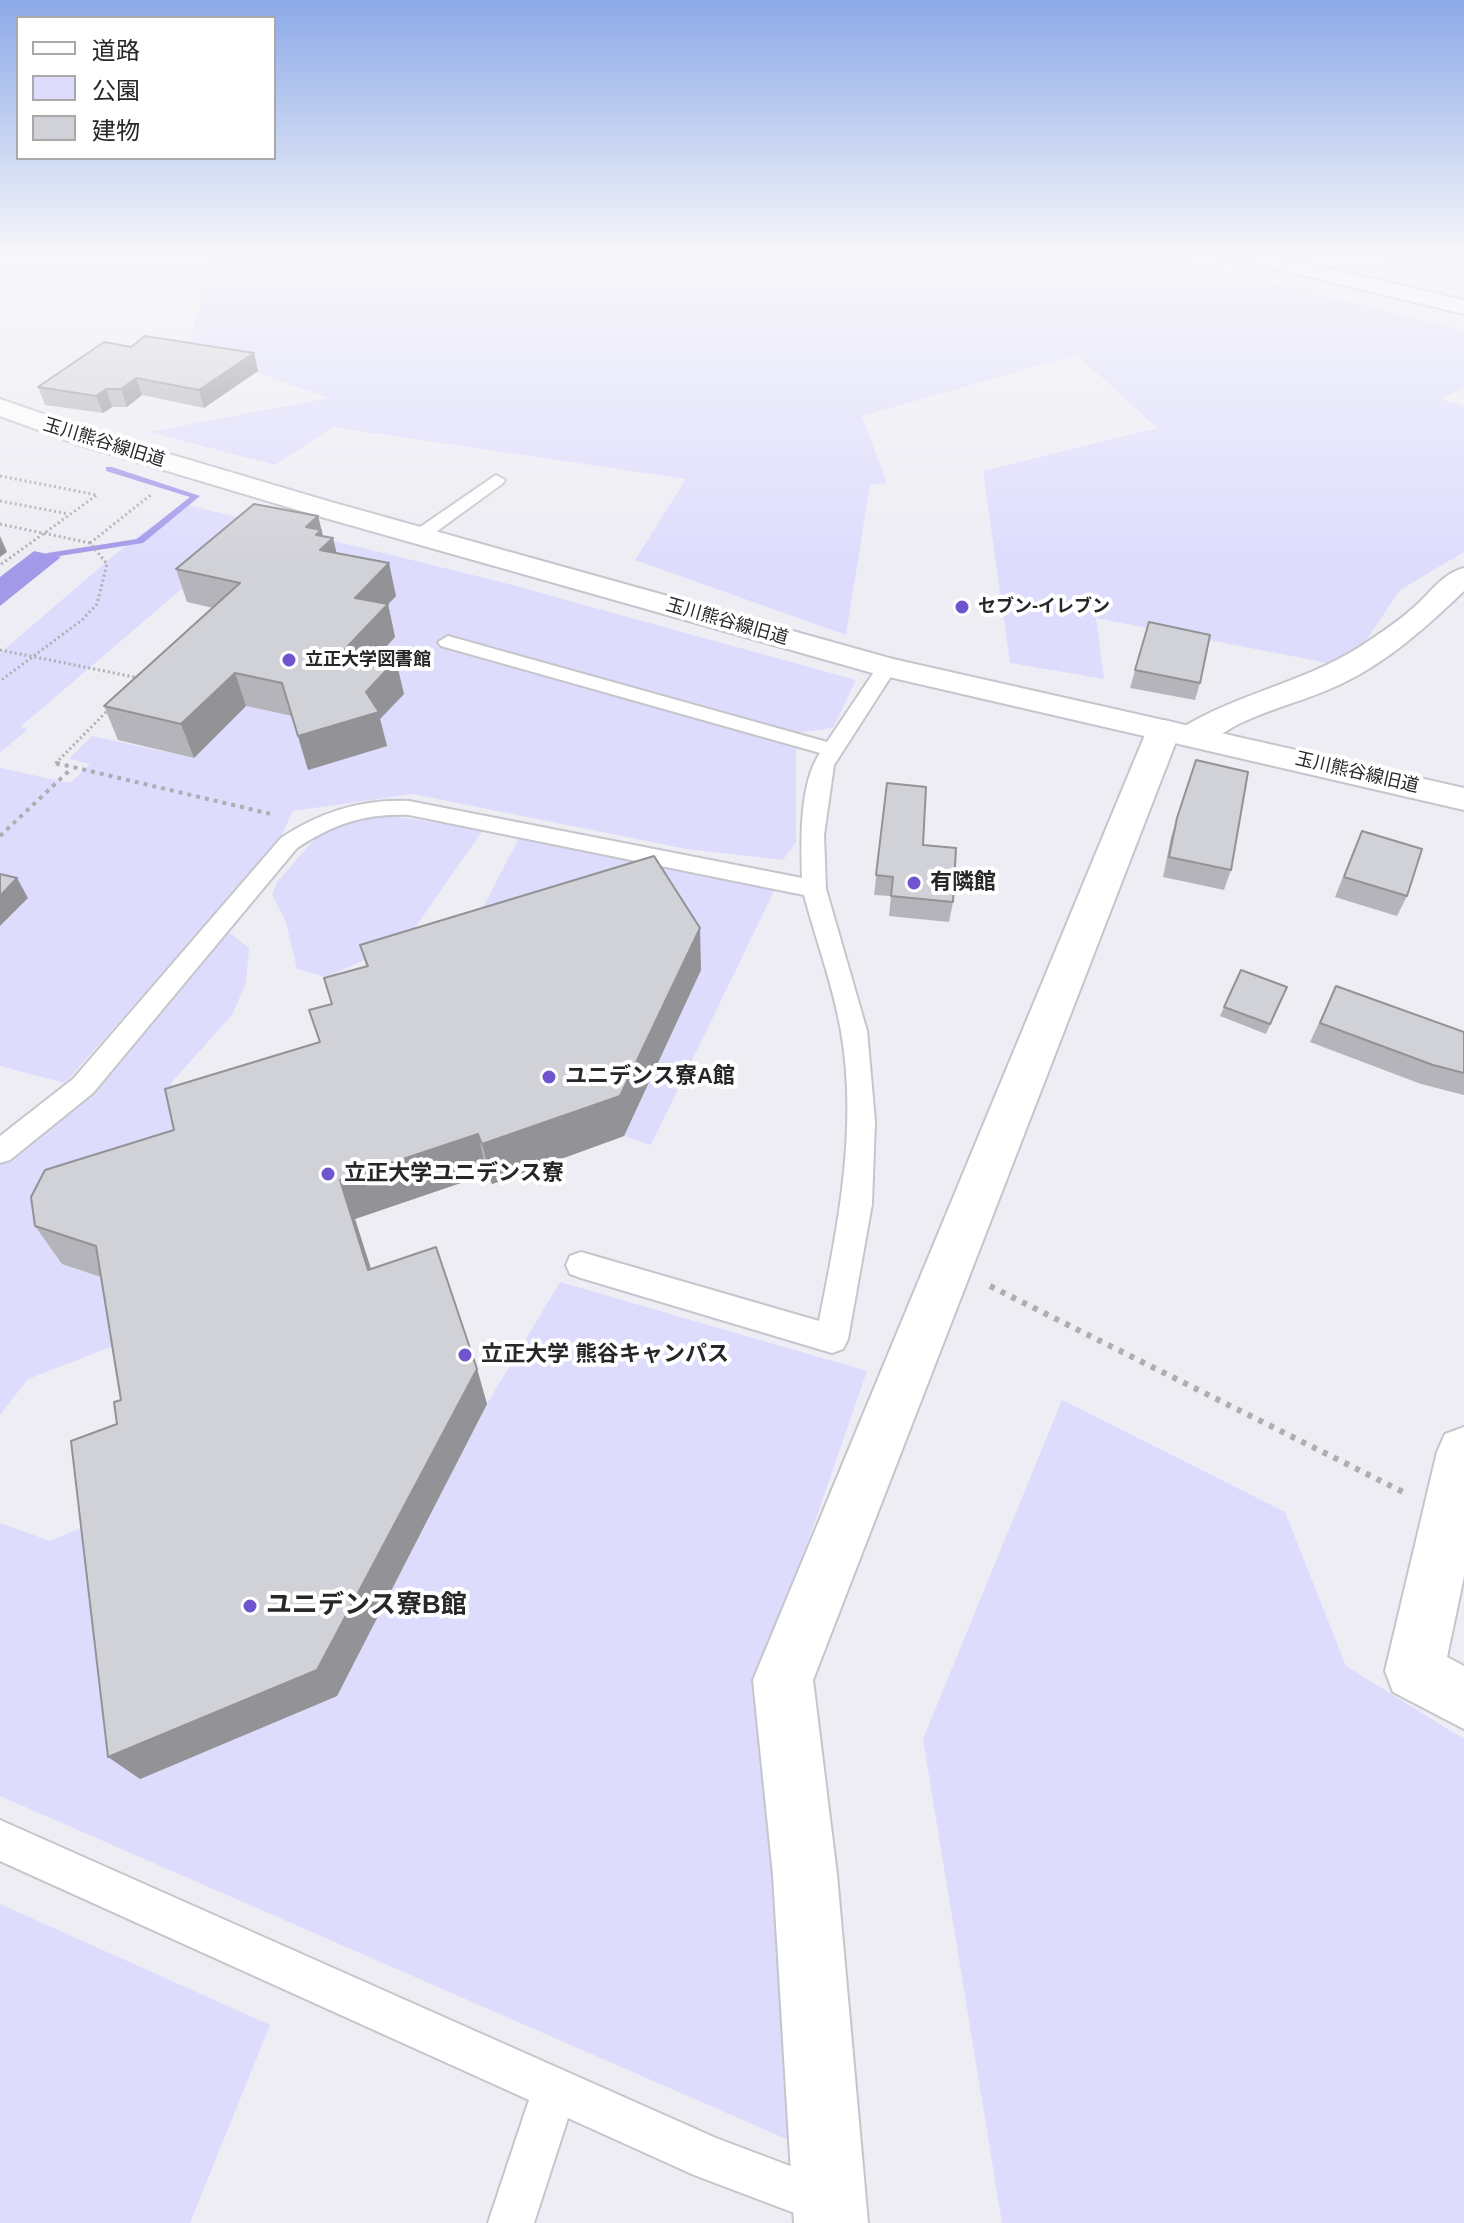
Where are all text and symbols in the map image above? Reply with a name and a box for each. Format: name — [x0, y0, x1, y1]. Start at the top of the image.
legend — [16, 16, 276, 160]
text: 道路 — [92, 37, 140, 64]
text: 公園 — [92, 77, 140, 104]
text: 建物 — [92, 117, 140, 144]
street label: 玉川熊谷線旧道 — [41, 414, 167, 472]
street label: 玉川熊谷線旧道 — [663, 594, 791, 650]
place label: セブン-イレブン — [978, 596, 1110, 618]
marker: セブン-イレブン — [953, 598, 971, 616]
place label: 立正大学図書館 — [305, 649, 431, 671]
marker: 立正大学図書館 — [280, 651, 298, 669]
street label: 玉川熊谷線旧道 — [1293, 748, 1421, 798]
place label: 有隣館 — [930, 870, 996, 896]
marker: 有隣館 — [905, 874, 923, 892]
place label: ユニデンス寮A館 — [565, 1064, 735, 1090]
marker: ユニデンス寮A館 — [540, 1068, 558, 1086]
place label: 立正大学ユニデンス寮 — [344, 1161, 564, 1187]
marker: 立正大学ユニデンス寮 — [319, 1165, 337, 1183]
place label: 立正大学 熊谷キャンパス — [481, 1342, 729, 1368]
marker: 立正大学 熊谷キャンパス — [456, 1346, 474, 1364]
place label: ユニデンス寮B館 — [266, 1590, 467, 1622]
marker: ユニデンス寮B館 — [241, 1597, 259, 1615]

